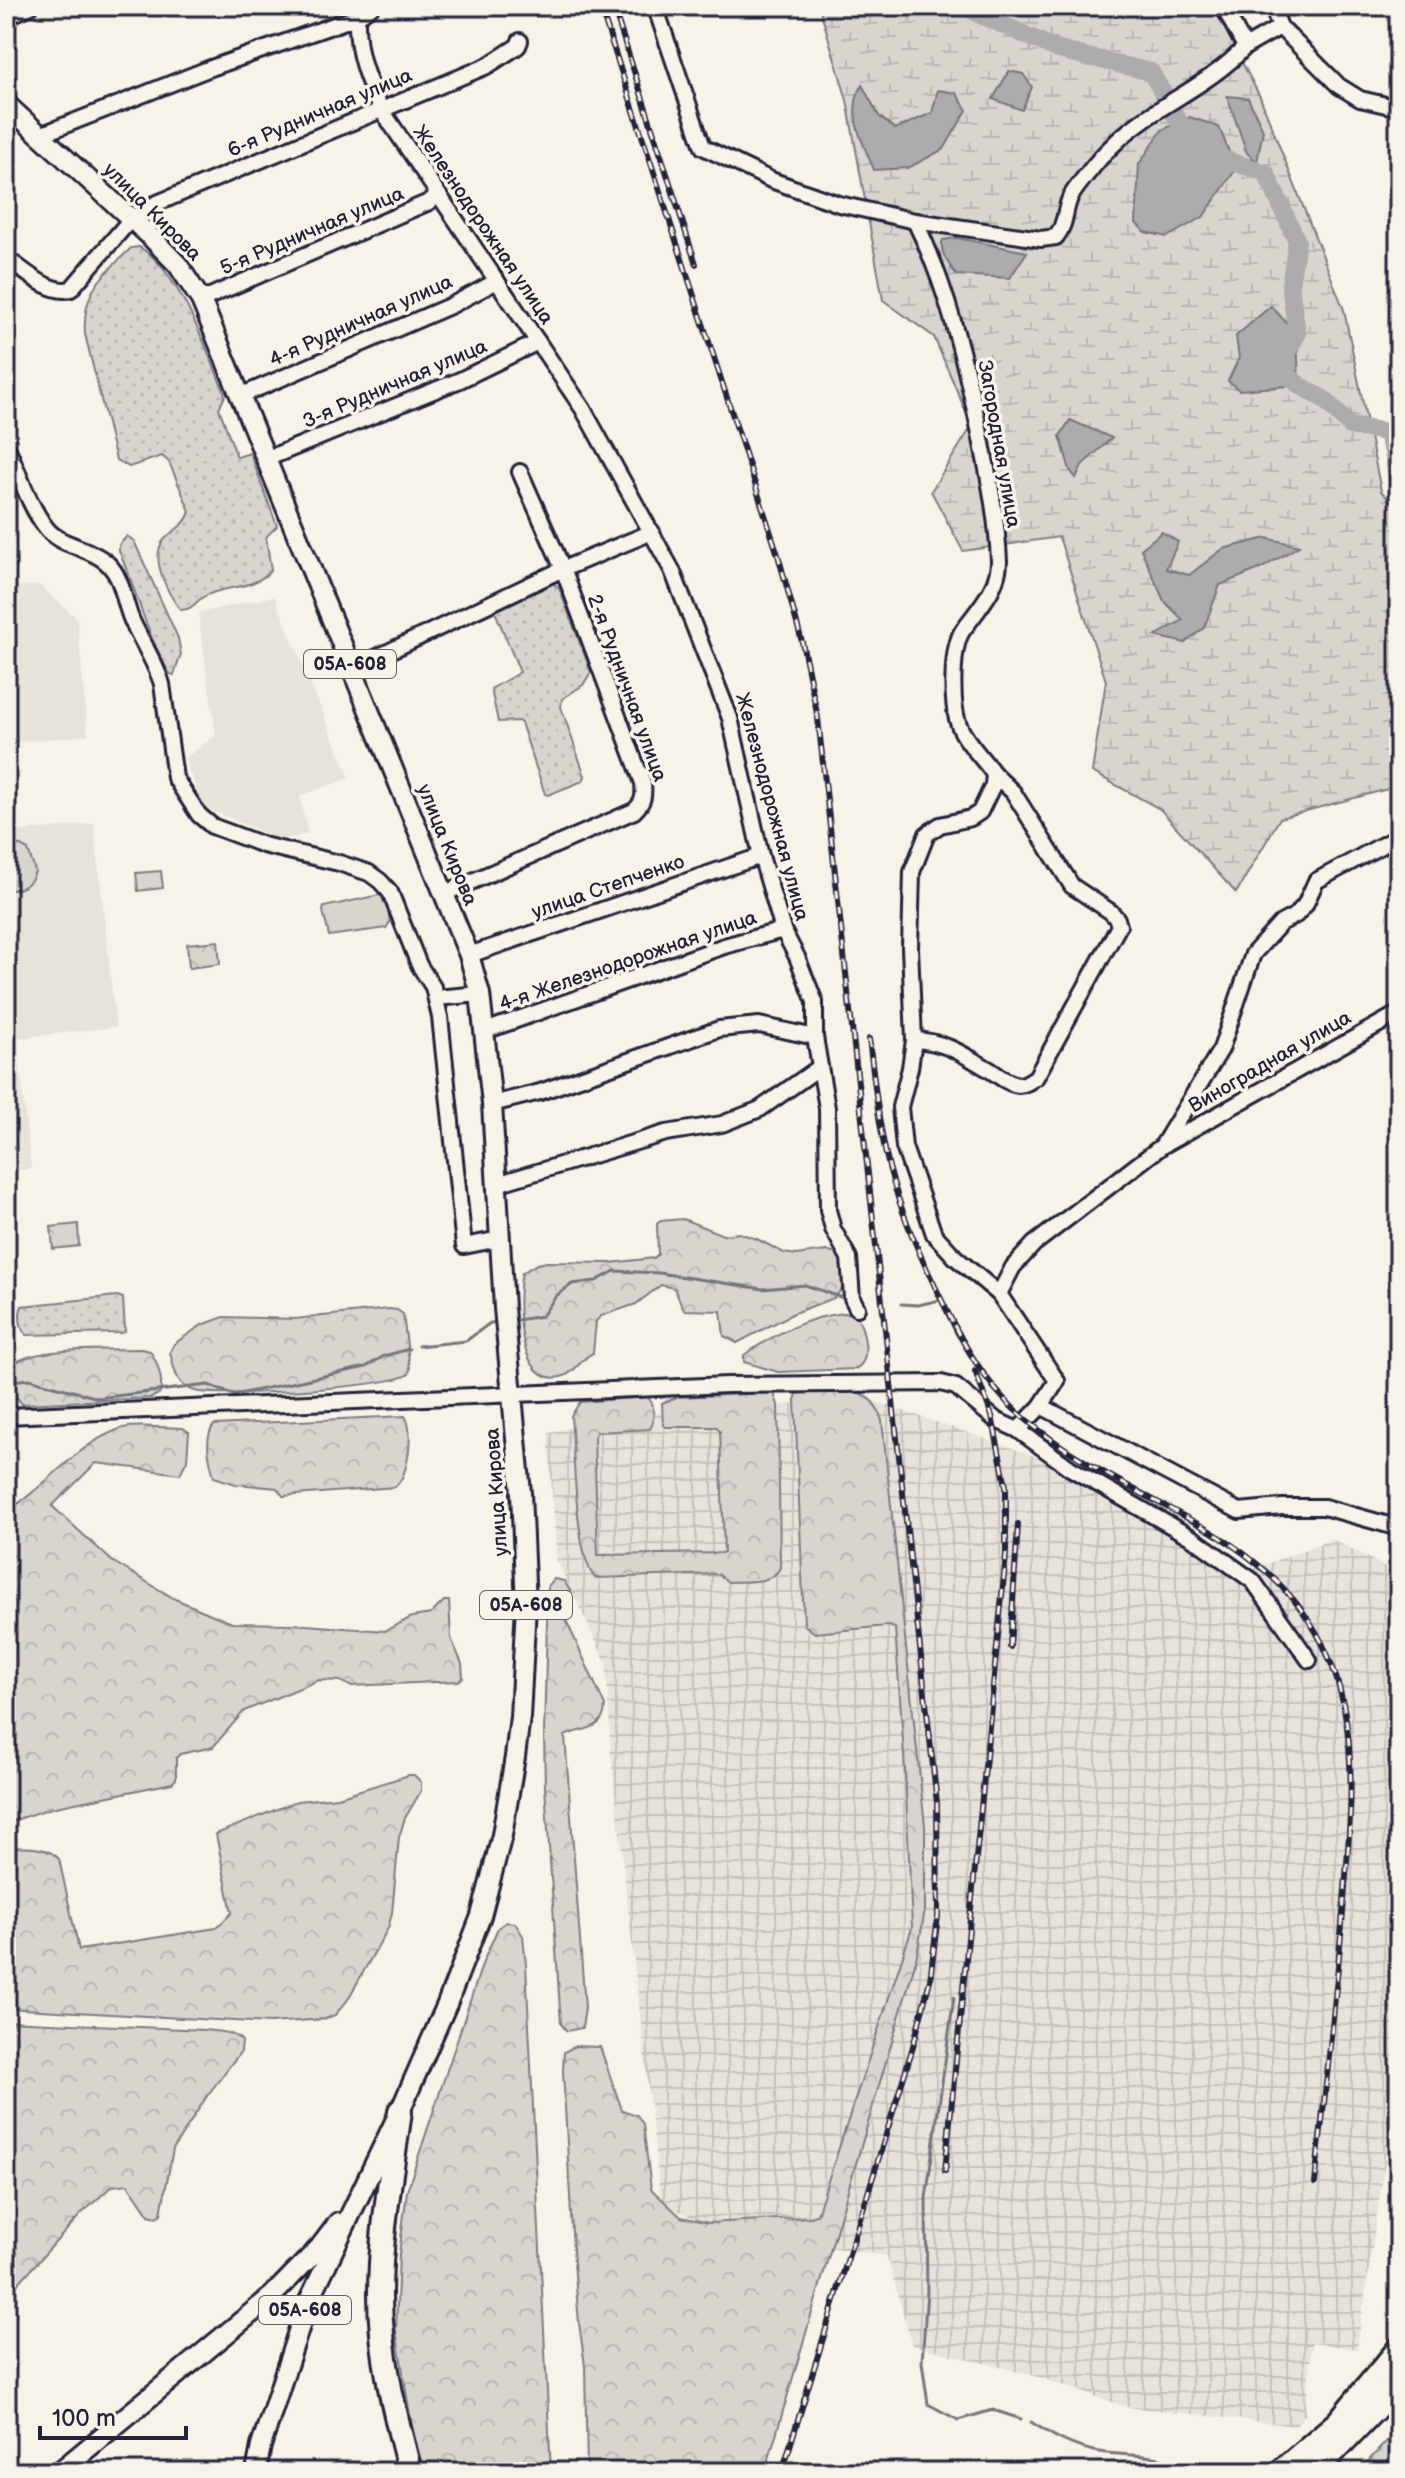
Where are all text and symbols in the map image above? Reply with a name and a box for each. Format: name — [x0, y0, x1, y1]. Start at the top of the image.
street label: 6-я Рудничная улица — [224, 63, 416, 163]
street label: Железнодорожная улица — [407, 121, 559, 329]
street label: улица Кирова — [98, 158, 206, 266]
street label: 5-я Рудничная улица — [217, 181, 408, 281]
street label: 4-я Рудничная улица — [266, 270, 456, 372]
street label: 3-я Рудничная улица — [299, 334, 491, 434]
street label: Загородная улица — [972, 358, 1026, 530]
street label: 2-я Рудничная улица — [582, 591, 672, 785]
road number: 05А-608 — [304, 650, 396, 678]
street label: Железнодорожная улица — [730, 690, 814, 924]
street label: улица Кирова — [412, 781, 482, 909]
street label: улица Степченко — [529, 850, 687, 924]
street label: 4-я Железнодорожная улица — [496, 905, 760, 1016]
street label: Виноградная улица — [1184, 1006, 1356, 1118]
street label: улица Кирова — [481, 1427, 513, 1557]
road number: 05А-608 — [480, 1591, 572, 1619]
road number: 05А-608 — [259, 2296, 351, 2324]
scale bar — [40, 2390, 186, 2440]
text: 100 m — [52, 2404, 116, 2433]

